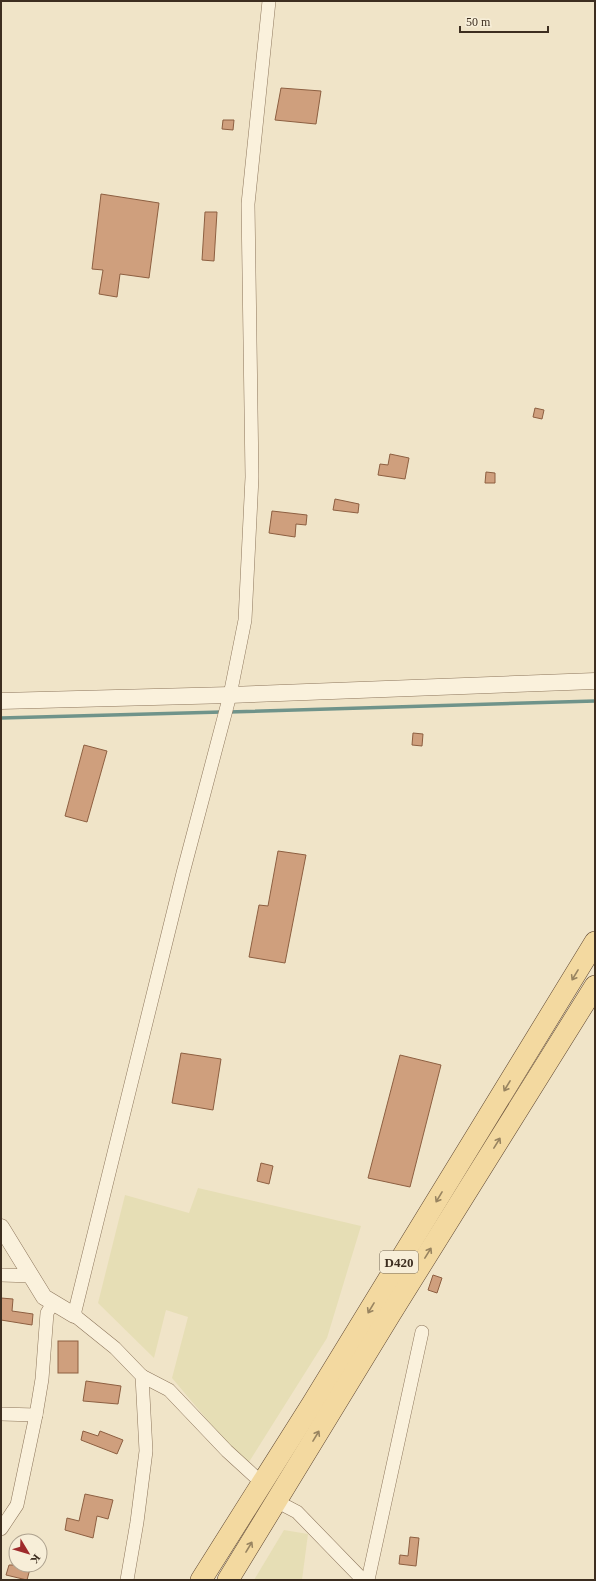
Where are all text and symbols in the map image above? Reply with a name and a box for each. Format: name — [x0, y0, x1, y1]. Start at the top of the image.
scale bar — [460, 8, 548, 34]
text: 50 m — [466, 15, 491, 29]
one-way arrow — [570, 969, 578, 981]
one-way arrow — [502, 1080, 510, 1092]
one-way arrow — [493, 1138, 501, 1149]
one-way arrow — [435, 1191, 443, 1202]
one-way arrow — [424, 1248, 433, 1259]
road number: D420 — [380, 1251, 418, 1273]
one-way arrow — [367, 1302, 375, 1313]
one-way arrow — [313, 1430, 321, 1442]
north arrow — [8, 1533, 48, 1573]
one-way arrow — [245, 1541, 253, 1553]
text: K — [28, 1552, 43, 1567]

